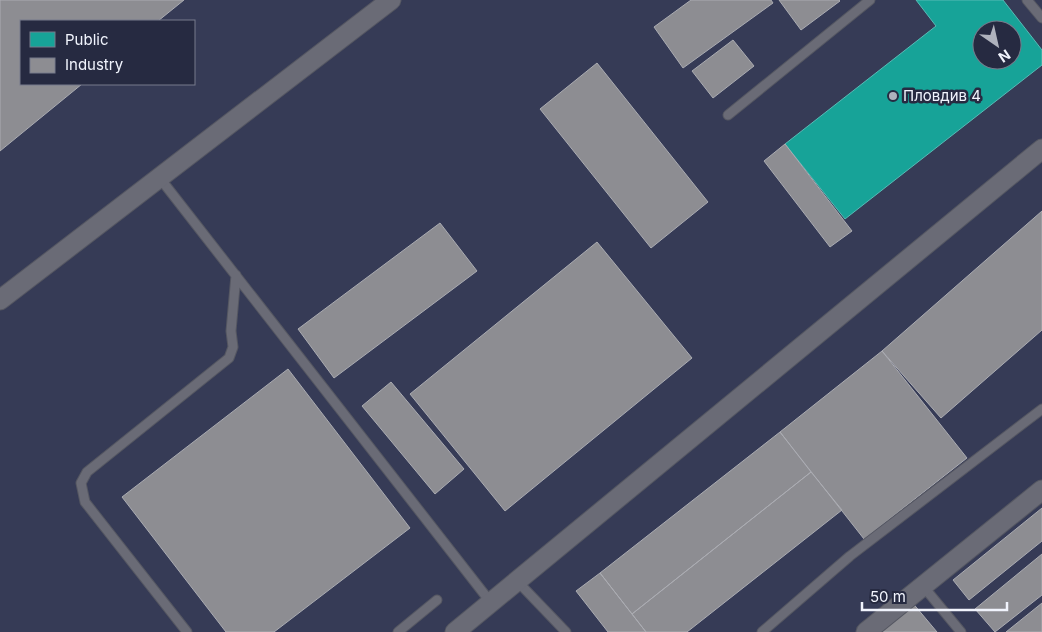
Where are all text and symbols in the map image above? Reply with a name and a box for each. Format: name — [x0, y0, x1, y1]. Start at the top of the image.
legend — [20, 20, 195, 85]
north arrow — [972, 20, 1022, 70]
text: Public — [65, 30, 108, 49]
text: N — [995, 46, 1014, 66]
text: Industry — [65, 55, 124, 74]
place label: Пловдив 4 — [903, 86, 981, 105]
marker: Пловдив 4 — [887, 90, 899, 102]
scale bar — [862, 580, 1007, 612]
text: 50 m — [870, 587, 906, 606]

